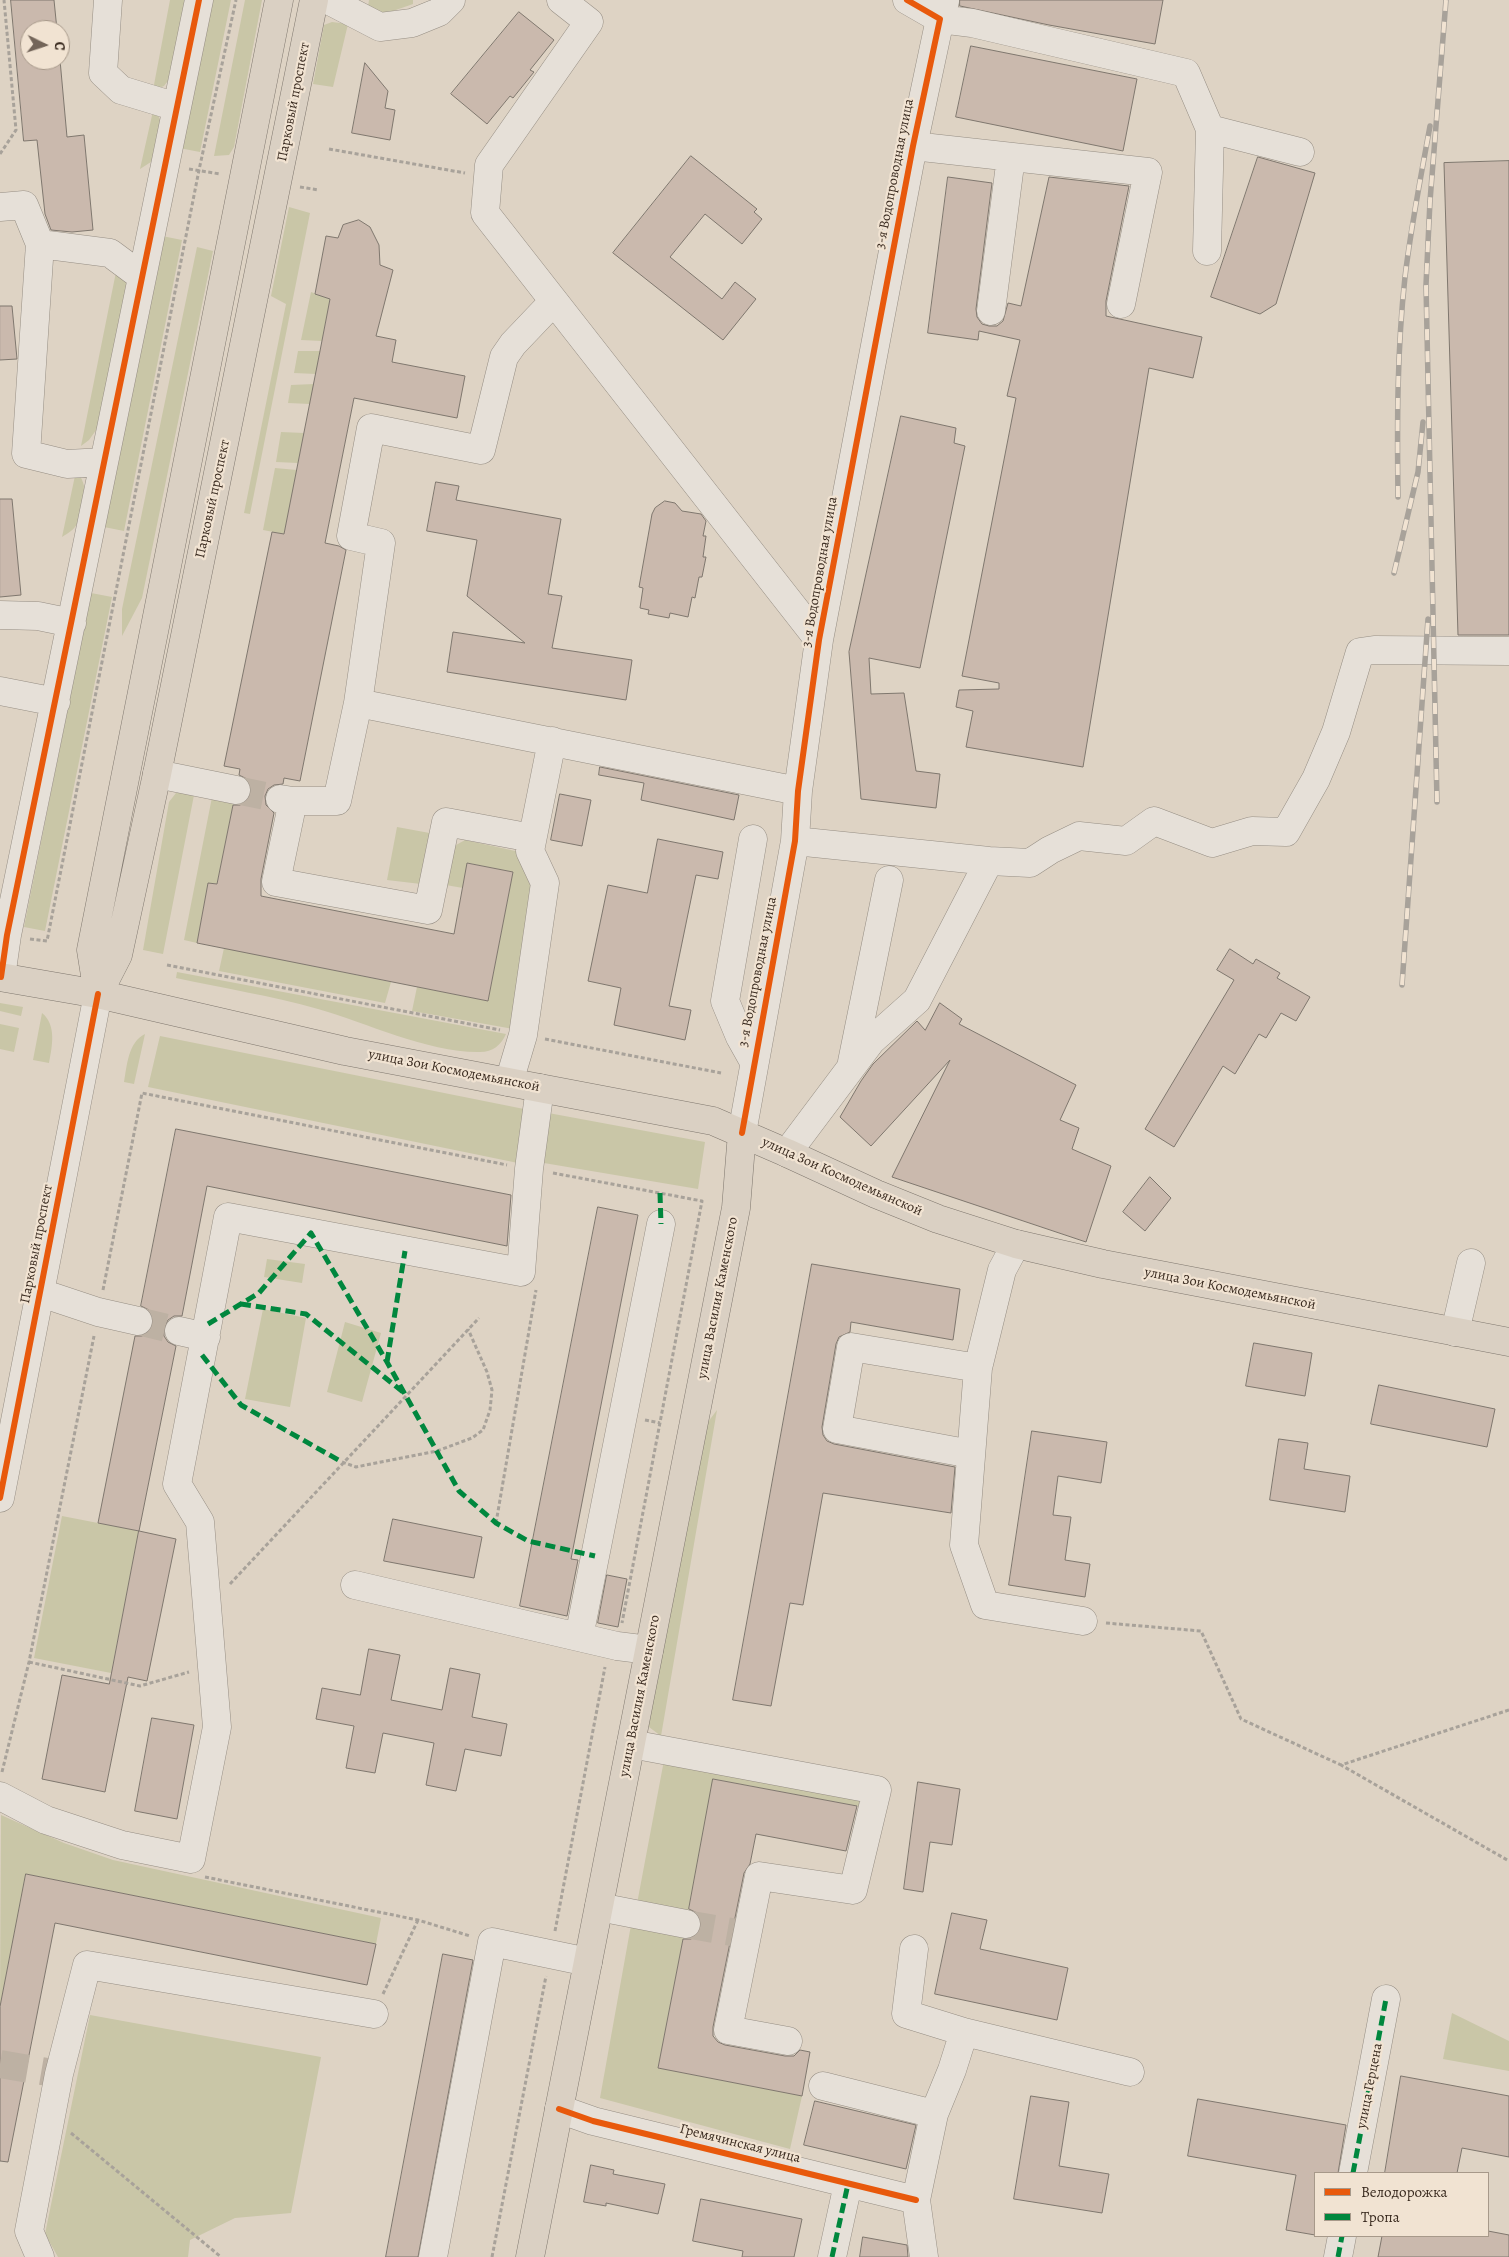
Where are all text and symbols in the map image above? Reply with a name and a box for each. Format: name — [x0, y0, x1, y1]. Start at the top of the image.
north arrow — [20, 20, 70, 70]
text: С — [50, 41, 69, 51]
street label: Парковый проспект — [274, 41, 314, 163]
street label: 3-я Водопроводная улица — [872, 98, 918, 250]
street label: Парковый проспект — [192, 438, 234, 560]
street label: 3-я Водопроводная улица — [798, 495, 842, 649]
street label: 3-я Водопроводная улица — [735, 896, 781, 1048]
street label: улица Зои Космодемьянской — [367, 1046, 541, 1096]
street label: улица Зои Космодемьянской — [759, 1134, 925, 1220]
street label: Парковый проспект — [17, 1183, 57, 1305]
street label: улица Василия Каменского — [694, 1216, 742, 1380]
street label: улица Зои Космодемьянской — [1143, 1264, 1317, 1314]
street label: улица Василия Каменского — [616, 1614, 664, 1778]
street label: улица Герцена — [1353, 2042, 1387, 2130]
street label: Гремячинская улица — [678, 2121, 802, 2167]
legend — [1314, 2172, 1489, 2237]
text: Велодорожка — [1361, 2182, 1448, 2202]
text: Тропа — [1361, 2207, 1400, 2227]

